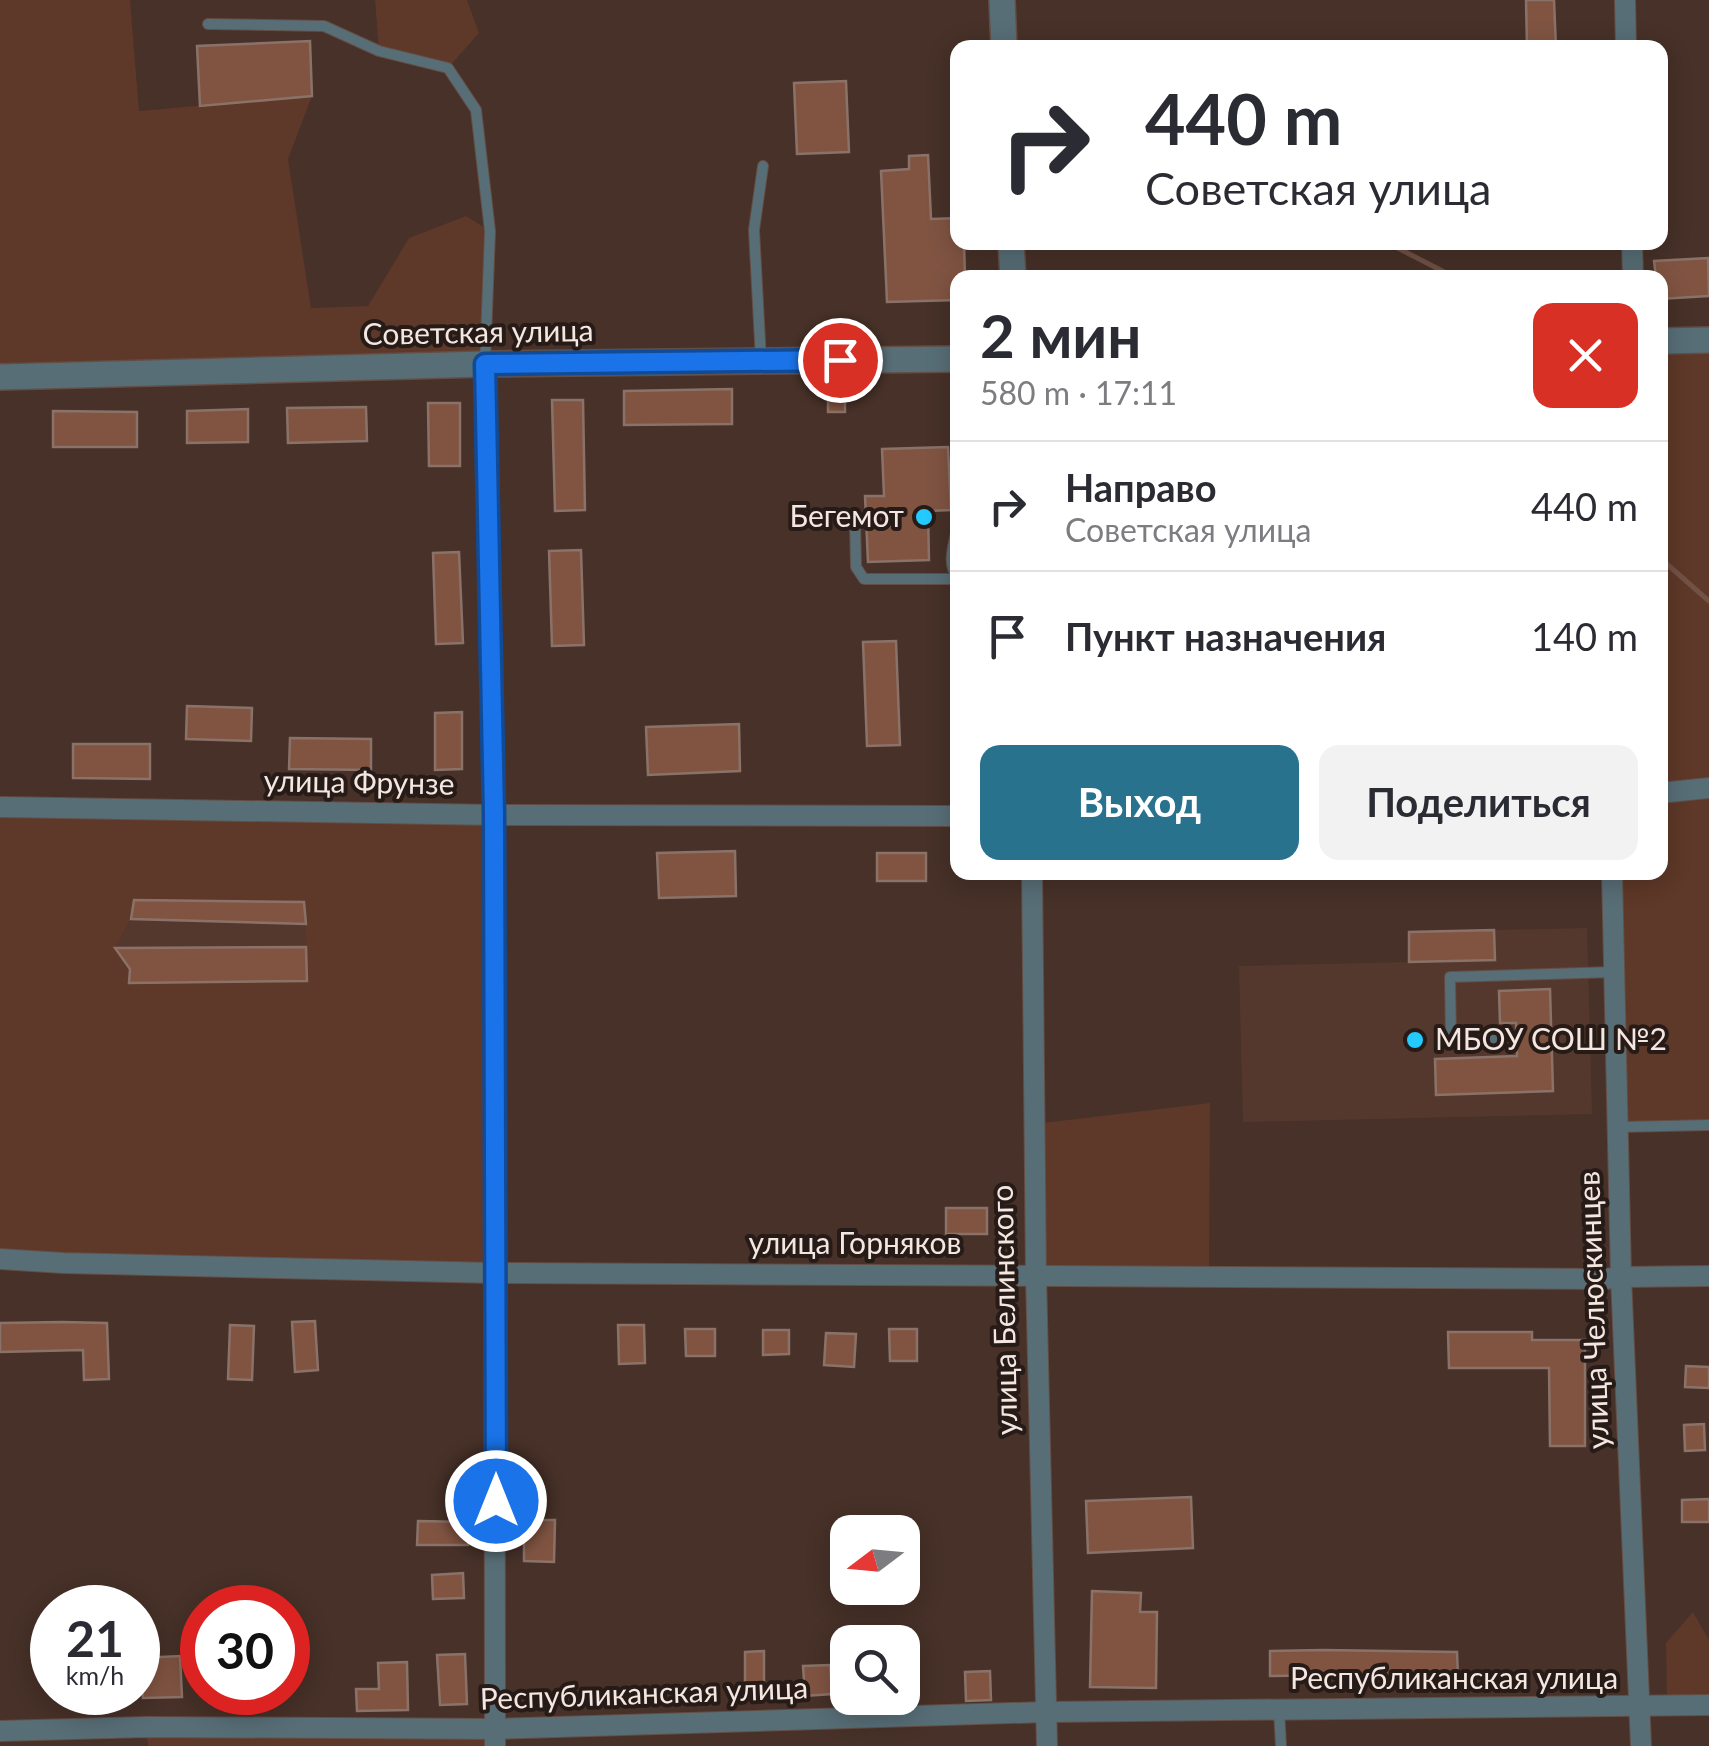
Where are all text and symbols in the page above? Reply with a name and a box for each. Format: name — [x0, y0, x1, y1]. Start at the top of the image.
text: 440 m — [1145, 76, 1342, 160]
icon: right — [980, 80, 1110, 210]
text: Советская улица — [1145, 161, 1491, 215]
text: 2 мин — [980, 299, 1142, 371]
button: close — [1533, 303, 1638, 408]
street label: Советская улица — [362, 311, 594, 351]
pin — [798, 318, 883, 403]
icon: arrive — [813, 333, 868, 388]
text: 580 m · 17:11 — [980, 373, 1177, 412]
text: Направо — [1065, 464, 1217, 510]
icon: right — [980, 479, 1035, 534]
text: 440 m — [1531, 483, 1638, 529]
place label: Бегемот — [789, 497, 904, 533]
marker: Бегемот — [913, 506, 935, 528]
text: Советская улица — [1065, 510, 1311, 549]
icon: arrive — [980, 609, 1035, 664]
text: Пункт назначения — [1065, 613, 1386, 659]
text: 140 m — [1531, 613, 1638, 659]
button: Выход — [980, 745, 1299, 860]
button: Поделиться — [1319, 745, 1638, 860]
street label: улица Фрунзе — [263, 761, 455, 801]
place label: МБОУ СОШ №2 — [1435, 1020, 1667, 1056]
marker: МБОУ СОШ №2 — [1404, 1029, 1426, 1051]
street label: улица Челюскинцев — [1569, 1170, 1615, 1450]
street label: улица Белинского — [983, 1184, 1023, 1436]
street label: улица Горняков — [749, 1224, 961, 1260]
position arrow — [444, 1449, 548, 1553]
north arrow — [830, 1515, 920, 1605]
map controls — [830, 1515, 920, 1715]
speed limit sign: 30 — [180, 1585, 310, 1715]
text: 21 — [66, 1608, 124, 1668]
button: search — [830, 1625, 920, 1715]
street label: Республиканская улица — [1290, 1659, 1618, 1695]
text: km/h — [66, 1660, 124, 1690]
street label: Республиканская улица — [479, 1668, 809, 1716]

